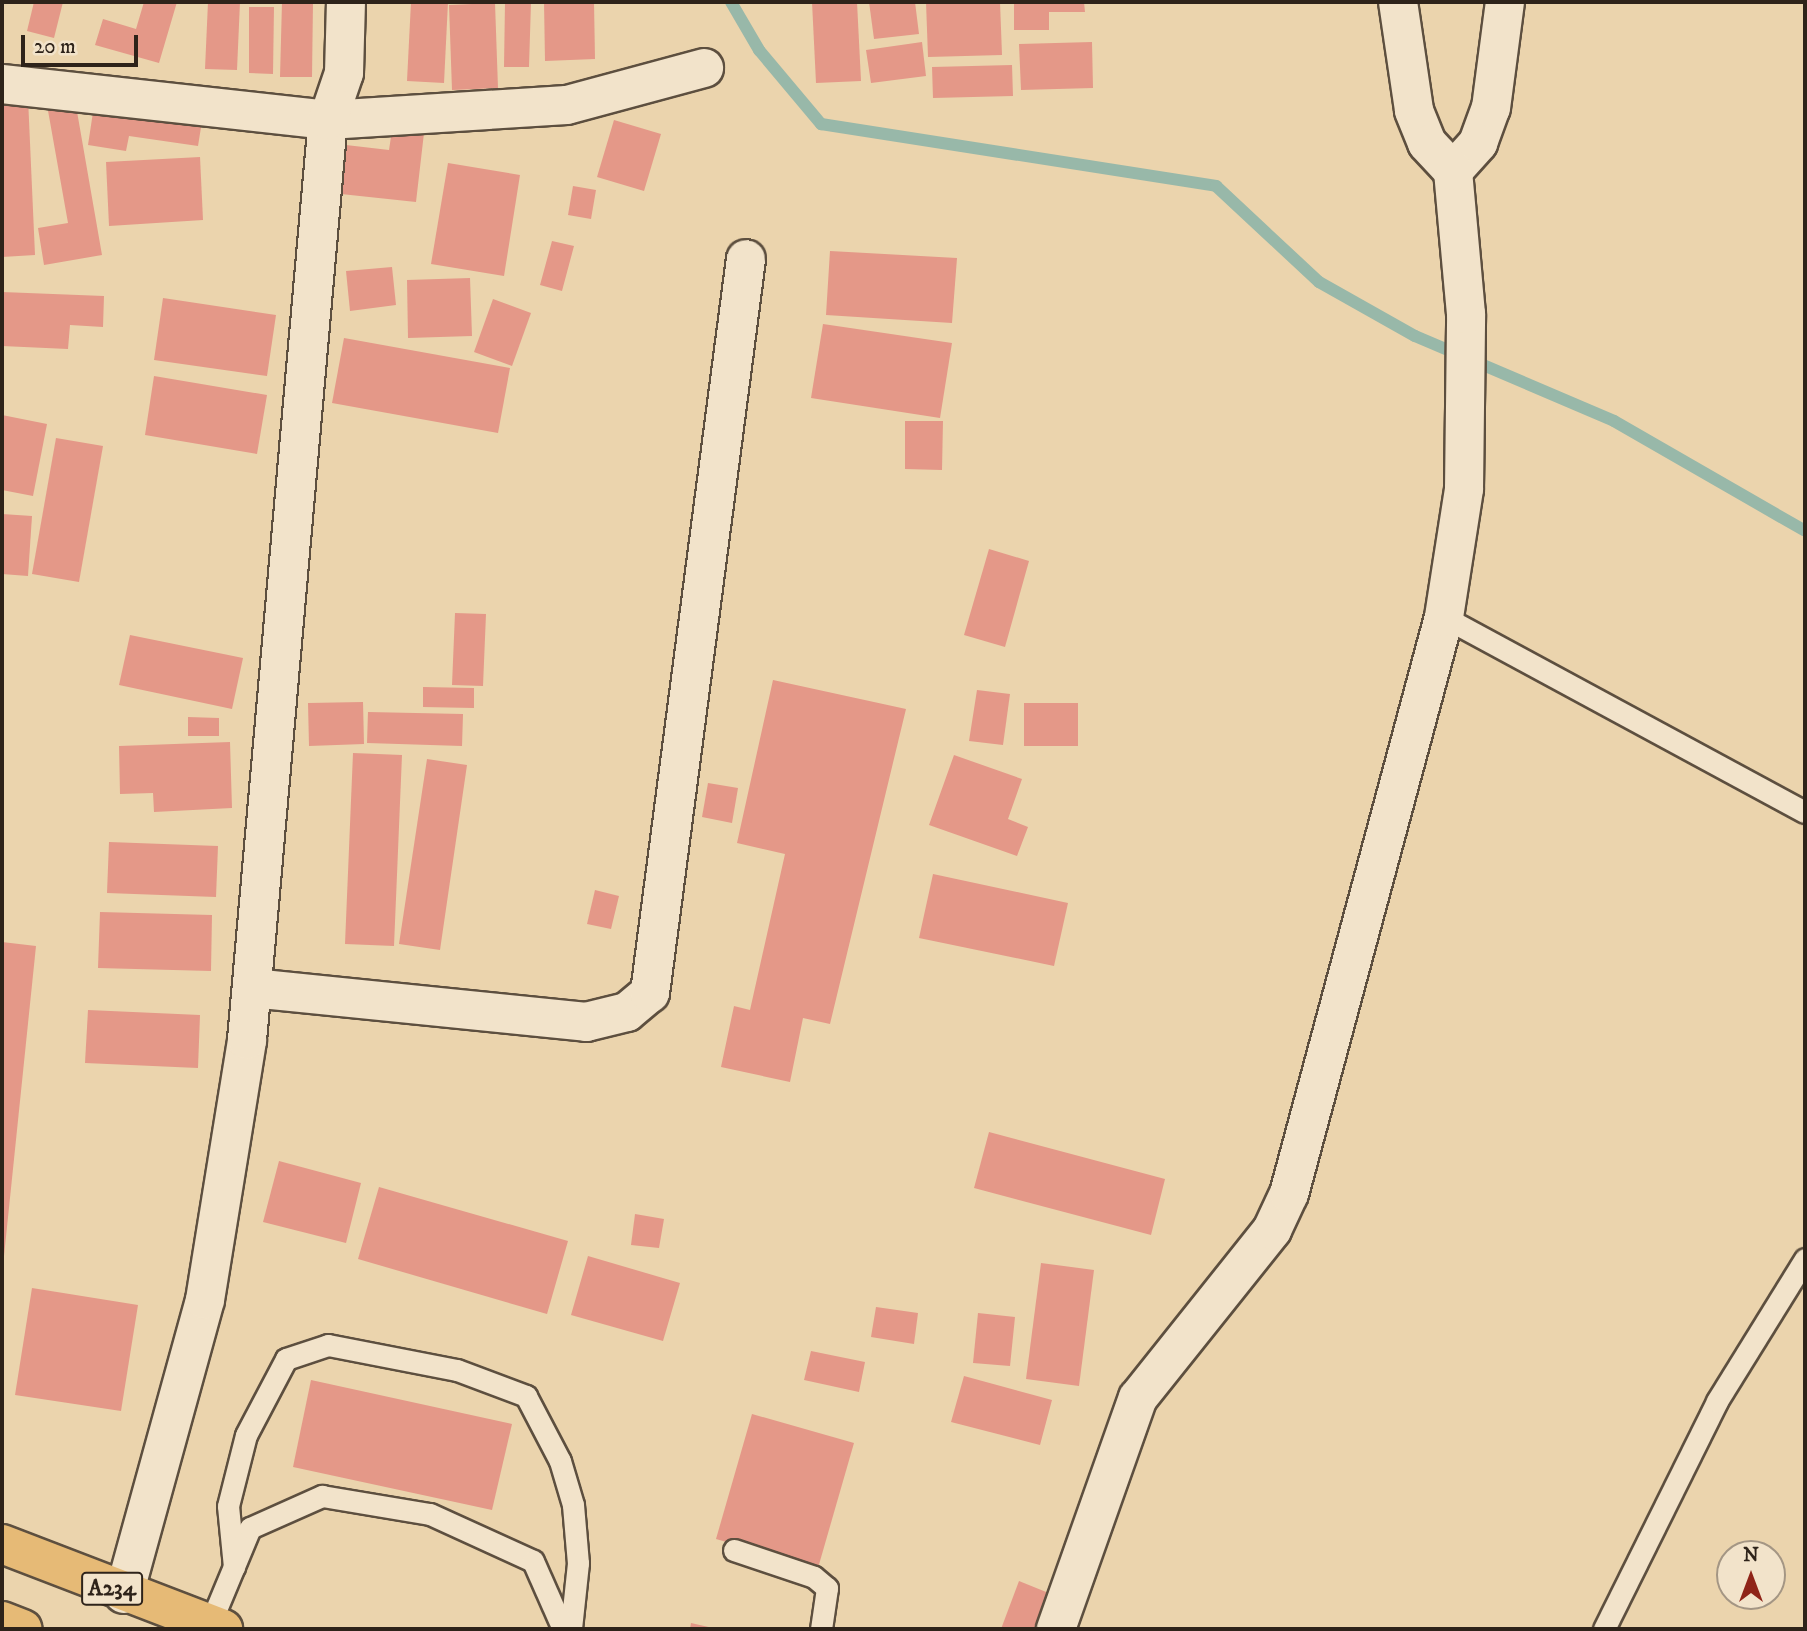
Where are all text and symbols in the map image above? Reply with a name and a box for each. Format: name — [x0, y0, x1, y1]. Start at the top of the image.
scale bar — [24, 21, 142, 65]
text: 20 m — [34, 34, 76, 60]
north arrow — [1716, 1540, 1786, 1610]
text: N — [1743, 1544, 1759, 1567]
road number: A234 — [80, 1570, 144, 1608]

